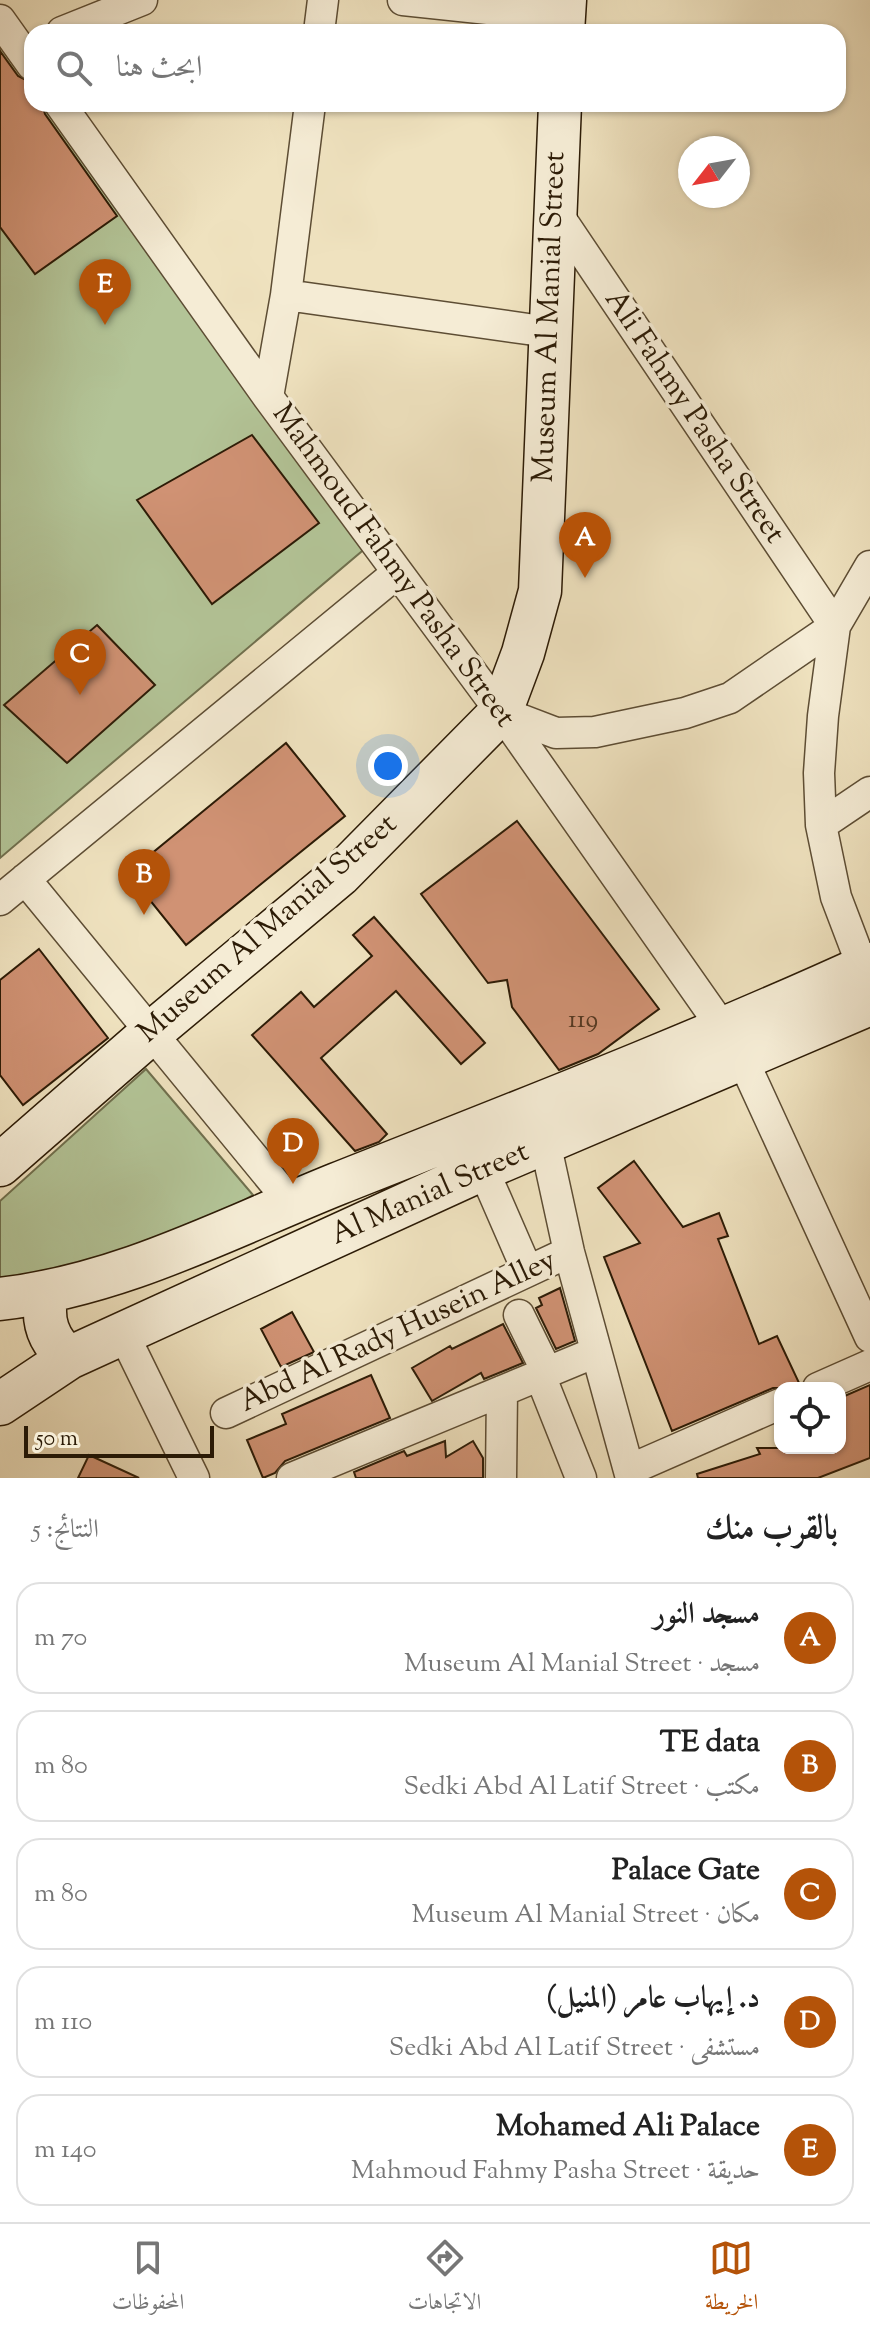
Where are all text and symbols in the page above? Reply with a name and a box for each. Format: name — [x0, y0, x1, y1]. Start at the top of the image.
search box — [24, 24, 846, 112]
icon: search — [52, 46, 96, 90]
text: ابحث هنا — [116, 47, 202, 90]
north arrow — [678, 136, 750, 208]
street label: Museum Al Manial Street — [523, 151, 577, 483]
pin: E — [79, 259, 131, 325]
street label: Ali Fahmy Pasha Street — [593, 281, 795, 553]
street label: Mahmoud Fahmy Pasha Street — [261, 395, 525, 737]
pin: A — [559, 512, 611, 578]
pin: C — [54, 629, 106, 695]
your location — [368, 746, 408, 786]
street label: Museum Al Manial Street — [129, 804, 407, 1054]
pin: B — [118, 849, 170, 915]
house number: 119 — [568, 1002, 598, 1039]
pin: D — [267, 1118, 319, 1184]
street label: Al Manial Street — [324, 1131, 536, 1257]
street label: Abd Al Rady Husein Alley — [233, 1240, 563, 1424]
map controls — [774, 1382, 846, 1454]
button: locate — [774, 1382, 846, 1454]
scale bar — [24, 1422, 214, 1458]
text: 50 m — [36, 1424, 78, 1456]
text: بالقرب منك — [705, 1505, 838, 1554]
text: النتائج: 5 — [32, 1512, 99, 1549]
text: مسجد النور — [653, 1594, 760, 1637]
text: 70 m — [34, 1620, 87, 1657]
text: A — [799, 1620, 821, 1657]
text: مسجد · Museum Al Manial Street — [404, 1646, 760, 1683]
text: TE data — [660, 1722, 760, 1765]
text: 80 m — [34, 1748, 88, 1785]
text: B — [802, 1748, 818, 1785]
text: مكتب · Sedki Abd Al Latif Street — [403, 1769, 760, 1806]
text: Palace Gate — [612, 1850, 760, 1893]
text: 80 m — [34, 1876, 88, 1913]
text: C — [800, 1876, 821, 1913]
text: مكان · Museum Al Manial Street — [411, 1897, 760, 1934]
text: د. إيهاب عامر (المنيل) — [546, 1978, 760, 2021]
text: 110 m — [34, 2004, 92, 2041]
text: D — [800, 2004, 820, 2041]
text: مستشفى · Sedki Abd Al Latif Street — [389, 2030, 760, 2067]
text: Mohamed Ali Palace — [496, 2106, 760, 2149]
text: 140 m — [34, 2132, 97, 2169]
text: E — [802, 2132, 818, 2169]
text: حديقة · Mahmoud Fahmy Pasha Street — [351, 2153, 760, 2190]
tab: المحفوظات — [112, 2236, 184, 2323]
tab: الاتجاهات — [408, 2236, 481, 2323]
tab: الخريطة — [705, 2236, 758, 2323]

